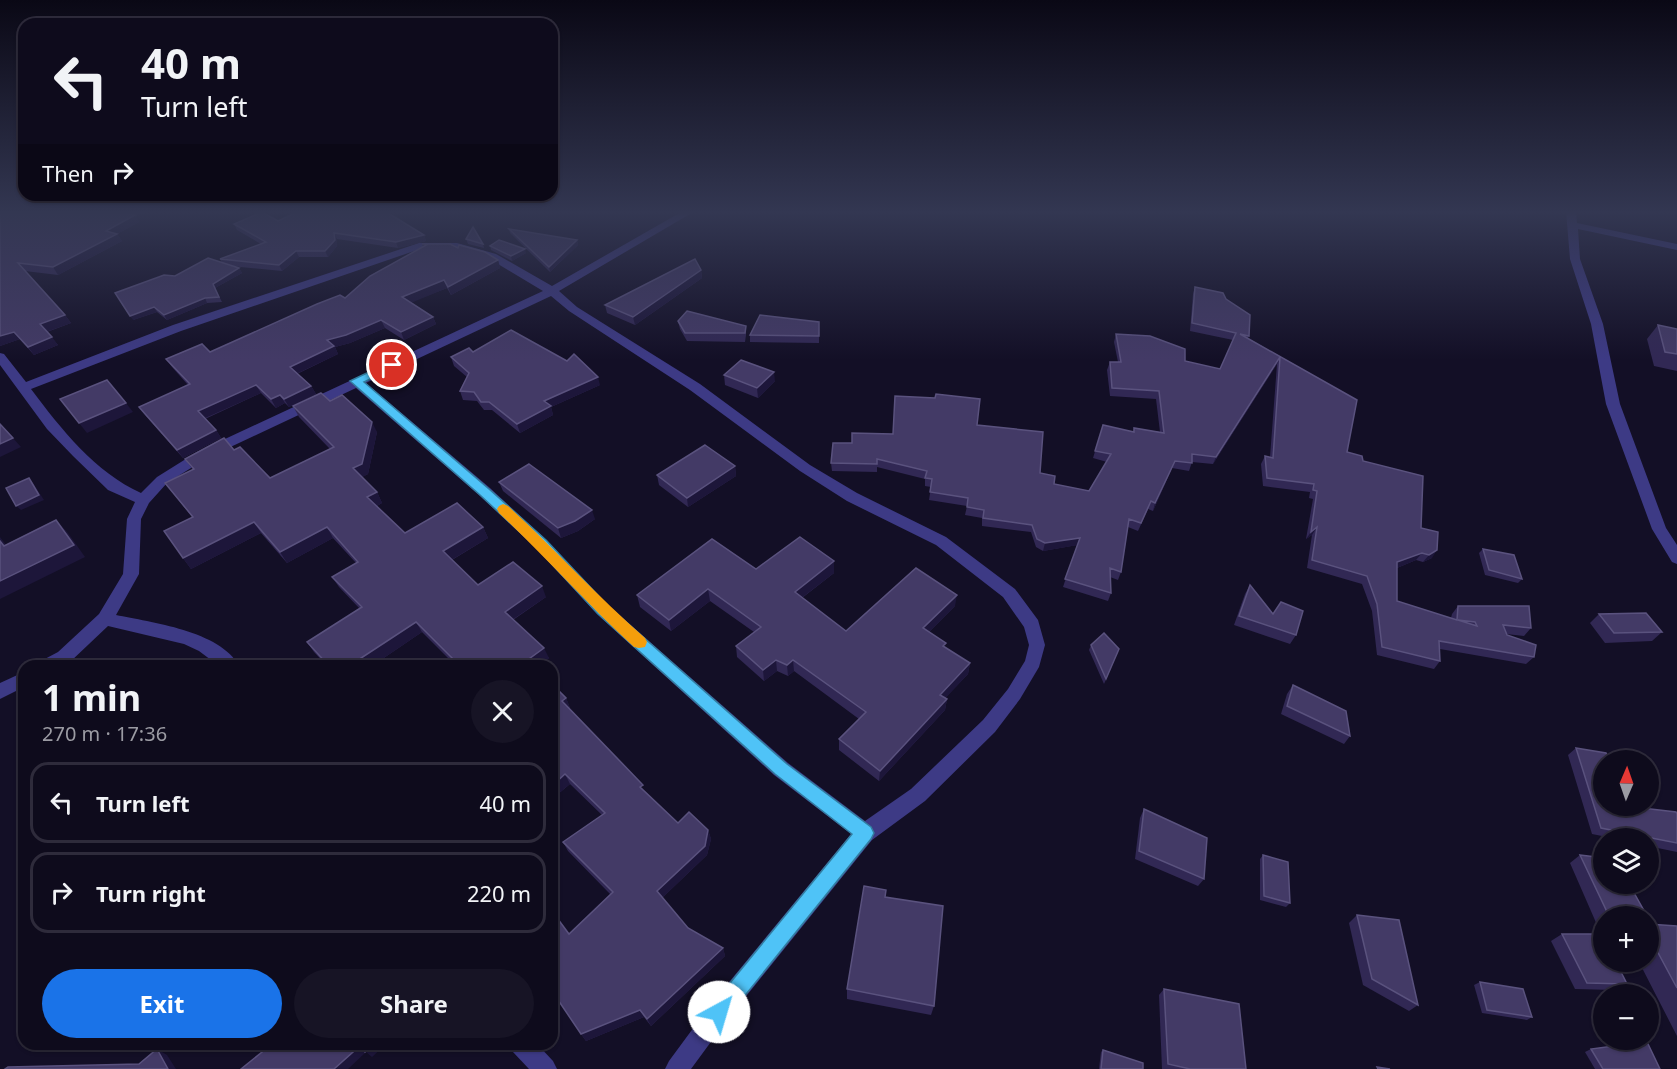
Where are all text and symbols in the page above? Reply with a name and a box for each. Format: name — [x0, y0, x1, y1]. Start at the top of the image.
text: 40 m — [141, 34, 241, 91]
icon: left — [42, 42, 120, 120]
text: Turn left — [141, 88, 247, 125]
icon: right — [106, 156, 139, 189]
text: Then — [42, 158, 94, 188]
pin — [366, 339, 417, 390]
icon: arrive — [375, 348, 408, 381]
text: 1 min — [42, 673, 141, 722]
button: close — [471, 680, 534, 743]
text: 270 m · 17:36 — [42, 720, 167, 747]
north arrow — [1593, 750, 1659, 816]
map controls — [1593, 750, 1659, 1050]
icon: left — [45, 786, 78, 819]
text: Turn left — [96, 788, 190, 818]
text: 40 m — [480, 788, 531, 818]
button: layers — [1593, 828, 1659, 894]
icon: right — [45, 876, 78, 909]
text: Turn right — [96, 878, 206, 908]
text: 220 m — [467, 878, 531, 908]
button: + — [1593, 906, 1659, 972]
button: Exit — [42, 969, 282, 1038]
button: Share — [294, 969, 534, 1038]
position arrow — [687, 980, 751, 1044]
button: − — [1593, 984, 1659, 1050]

